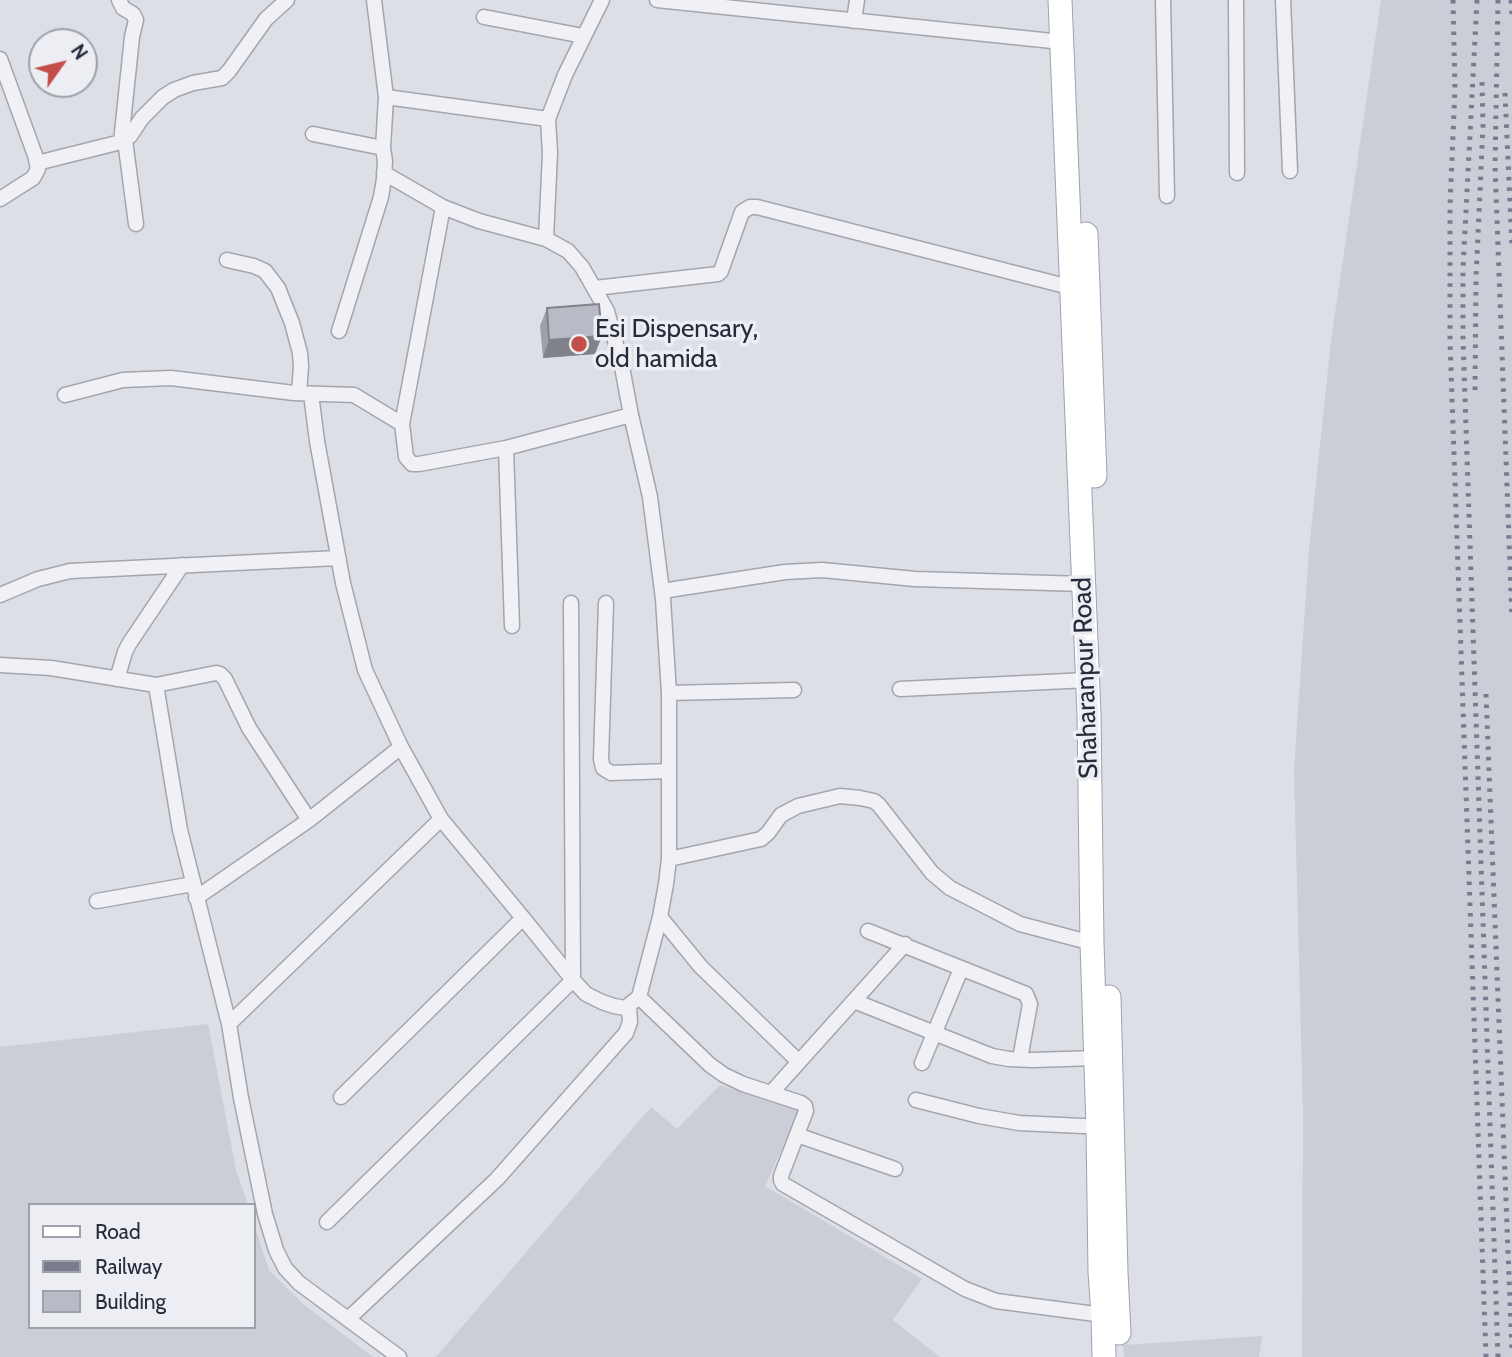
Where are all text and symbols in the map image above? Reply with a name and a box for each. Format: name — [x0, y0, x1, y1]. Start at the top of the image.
north arrow — [28, 28, 98, 98]
text: N — [66, 40, 92, 64]
place label: Esi Dispensary, old hamida — [595, 313, 758, 374]
marker: Esi Dispensary, old hamida — [569, 334, 589, 354]
street label: Shaharanpur Road — [1067, 577, 1105, 779]
legend — [28, 1203, 256, 1329]
text: Road — [95, 1219, 141, 1244]
text: Railway — [95, 1254, 162, 1279]
text: Building — [95, 1289, 166, 1314]

